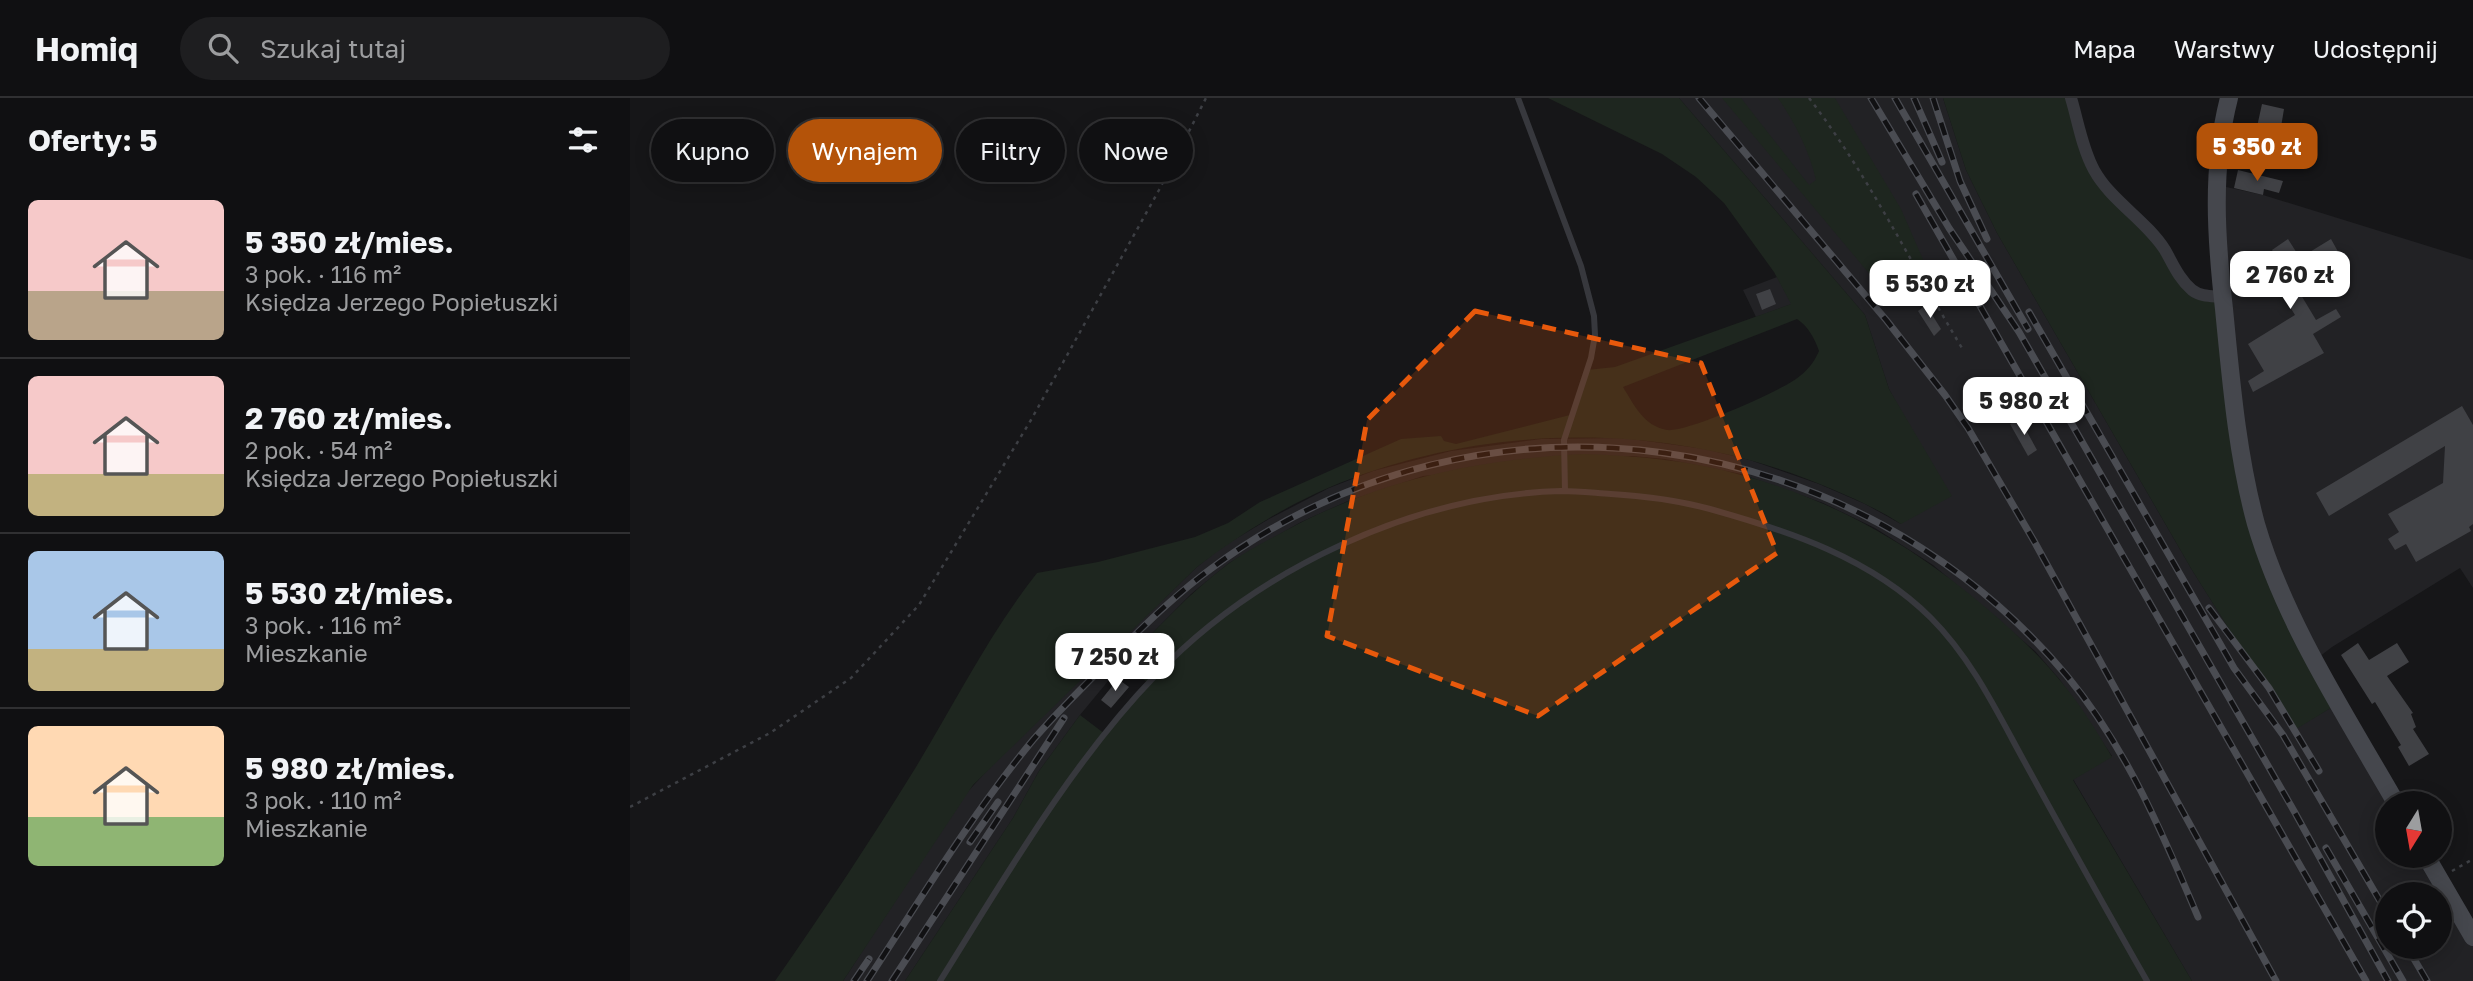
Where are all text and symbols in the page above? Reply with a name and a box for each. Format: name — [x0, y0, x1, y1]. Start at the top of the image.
search box — [180, 17, 670, 80]
text: Homiq — [35, 29, 138, 68]
icon: search — [204, 29, 242, 67]
text: Szukaj tutaj — [260, 33, 406, 64]
text: Mapa — [2073, 34, 2136, 63]
text: Warstwy — [2174, 34, 2275, 63]
text: Udostępnij — [2313, 34, 2438, 63]
chip: Kupno — [651, 119, 774, 182]
chip: Wynajem — [788, 119, 942, 182]
chip: Filtry — [956, 119, 1065, 182]
chip: Nowe — [1079, 119, 1193, 182]
icon: filters — [564, 121, 602, 159]
text: Oferty: 5 — [28, 122, 158, 158]
pin: 5 350 zł — [2185, 123, 2329, 183]
text: 5 350 zł — [2213, 132, 2301, 160]
text: 5 350 zł/mies. — [245, 224, 454, 260]
icon: home — [84, 228, 168, 312]
pin: 2 760 zł — [2218, 252, 2362, 311]
text: 3 pok. · 116 m² — [245, 260, 401, 288]
pin: 5 530 zł — [1858, 260, 2002, 320]
text: 2 760 zł — [2246, 260, 2334, 288]
text: 5 530 zł — [1886, 269, 1974, 297]
text: Księdza Jerzego Popiełuszki — [245, 288, 558, 316]
pin: 5 980 zł — [1952, 378, 2096, 437]
text: 5 980 zł — [1979, 386, 2069, 414]
text: 2 760 zł/mies. — [245, 400, 453, 436]
icon: home — [84, 404, 168, 488]
text: 2 pok. · 54 m² — [245, 436, 392, 464]
text: Księdza Jerzego Popiełuszki — [245, 464, 558, 492]
text: 5 530 zł/mies. — [245, 575, 454, 611]
icon: home — [84, 579, 168, 663]
text: 3 pok. · 116 m² — [245, 611, 401, 639]
pin: 7 250 zł — [1043, 634, 1187, 693]
text: Mieszkanie — [245, 639, 368, 667]
text: 7 250 zł — [1071, 642, 1159, 670]
text: 5 980 zł/mies. — [245, 750, 456, 786]
icon: home — [84, 754, 168, 838]
text: 3 pok. · 110 m² — [245, 786, 402, 814]
north arrow — [2375, 791, 2452, 868]
map controls — [2375, 791, 2452, 959]
text: Mieszkanie — [245, 814, 368, 842]
button: locate — [2375, 882, 2452, 959]

